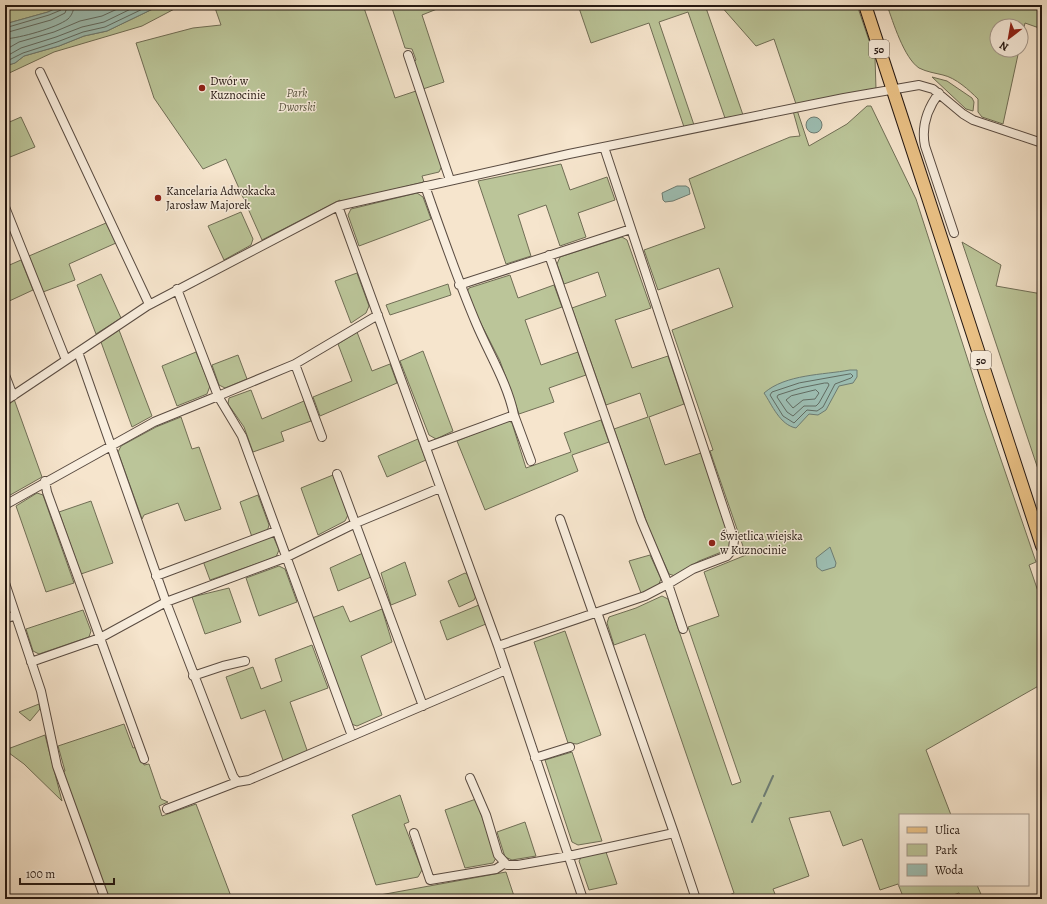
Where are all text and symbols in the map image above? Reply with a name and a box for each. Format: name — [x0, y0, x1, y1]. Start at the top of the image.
north arrow — [989, 18, 1029, 58]
text: N — [997, 38, 1011, 55]
road number: 50 — [869, 40, 889, 58]
place label: Dwór w Kuznocinie — [210, 73, 266, 103]
marker: Dwór w Kuznocinie — [197, 83, 207, 93]
park label: Park Dworski — [278, 85, 316, 115]
place label: Kancelaria Adwokacka Jarosław Majorek — [166, 183, 276, 213]
marker: Kancelaria Adwokacka Jarosław Majorek — [153, 193, 163, 203]
road number: 50 — [971, 351, 991, 369]
place label: Świetlica wiejska w Kuznocinie — [719, 528, 803, 558]
marker: Świetlica wiejska w Kuznocinie — [707, 538, 717, 548]
legend — [899, 814, 1029, 886]
text: Ulica — [935, 822, 960, 838]
text: Park — [935, 842, 958, 858]
scale bar — [20, 860, 114, 886]
text: Woda — [934, 862, 964, 878]
text: 100 m — [26, 866, 55, 882]

